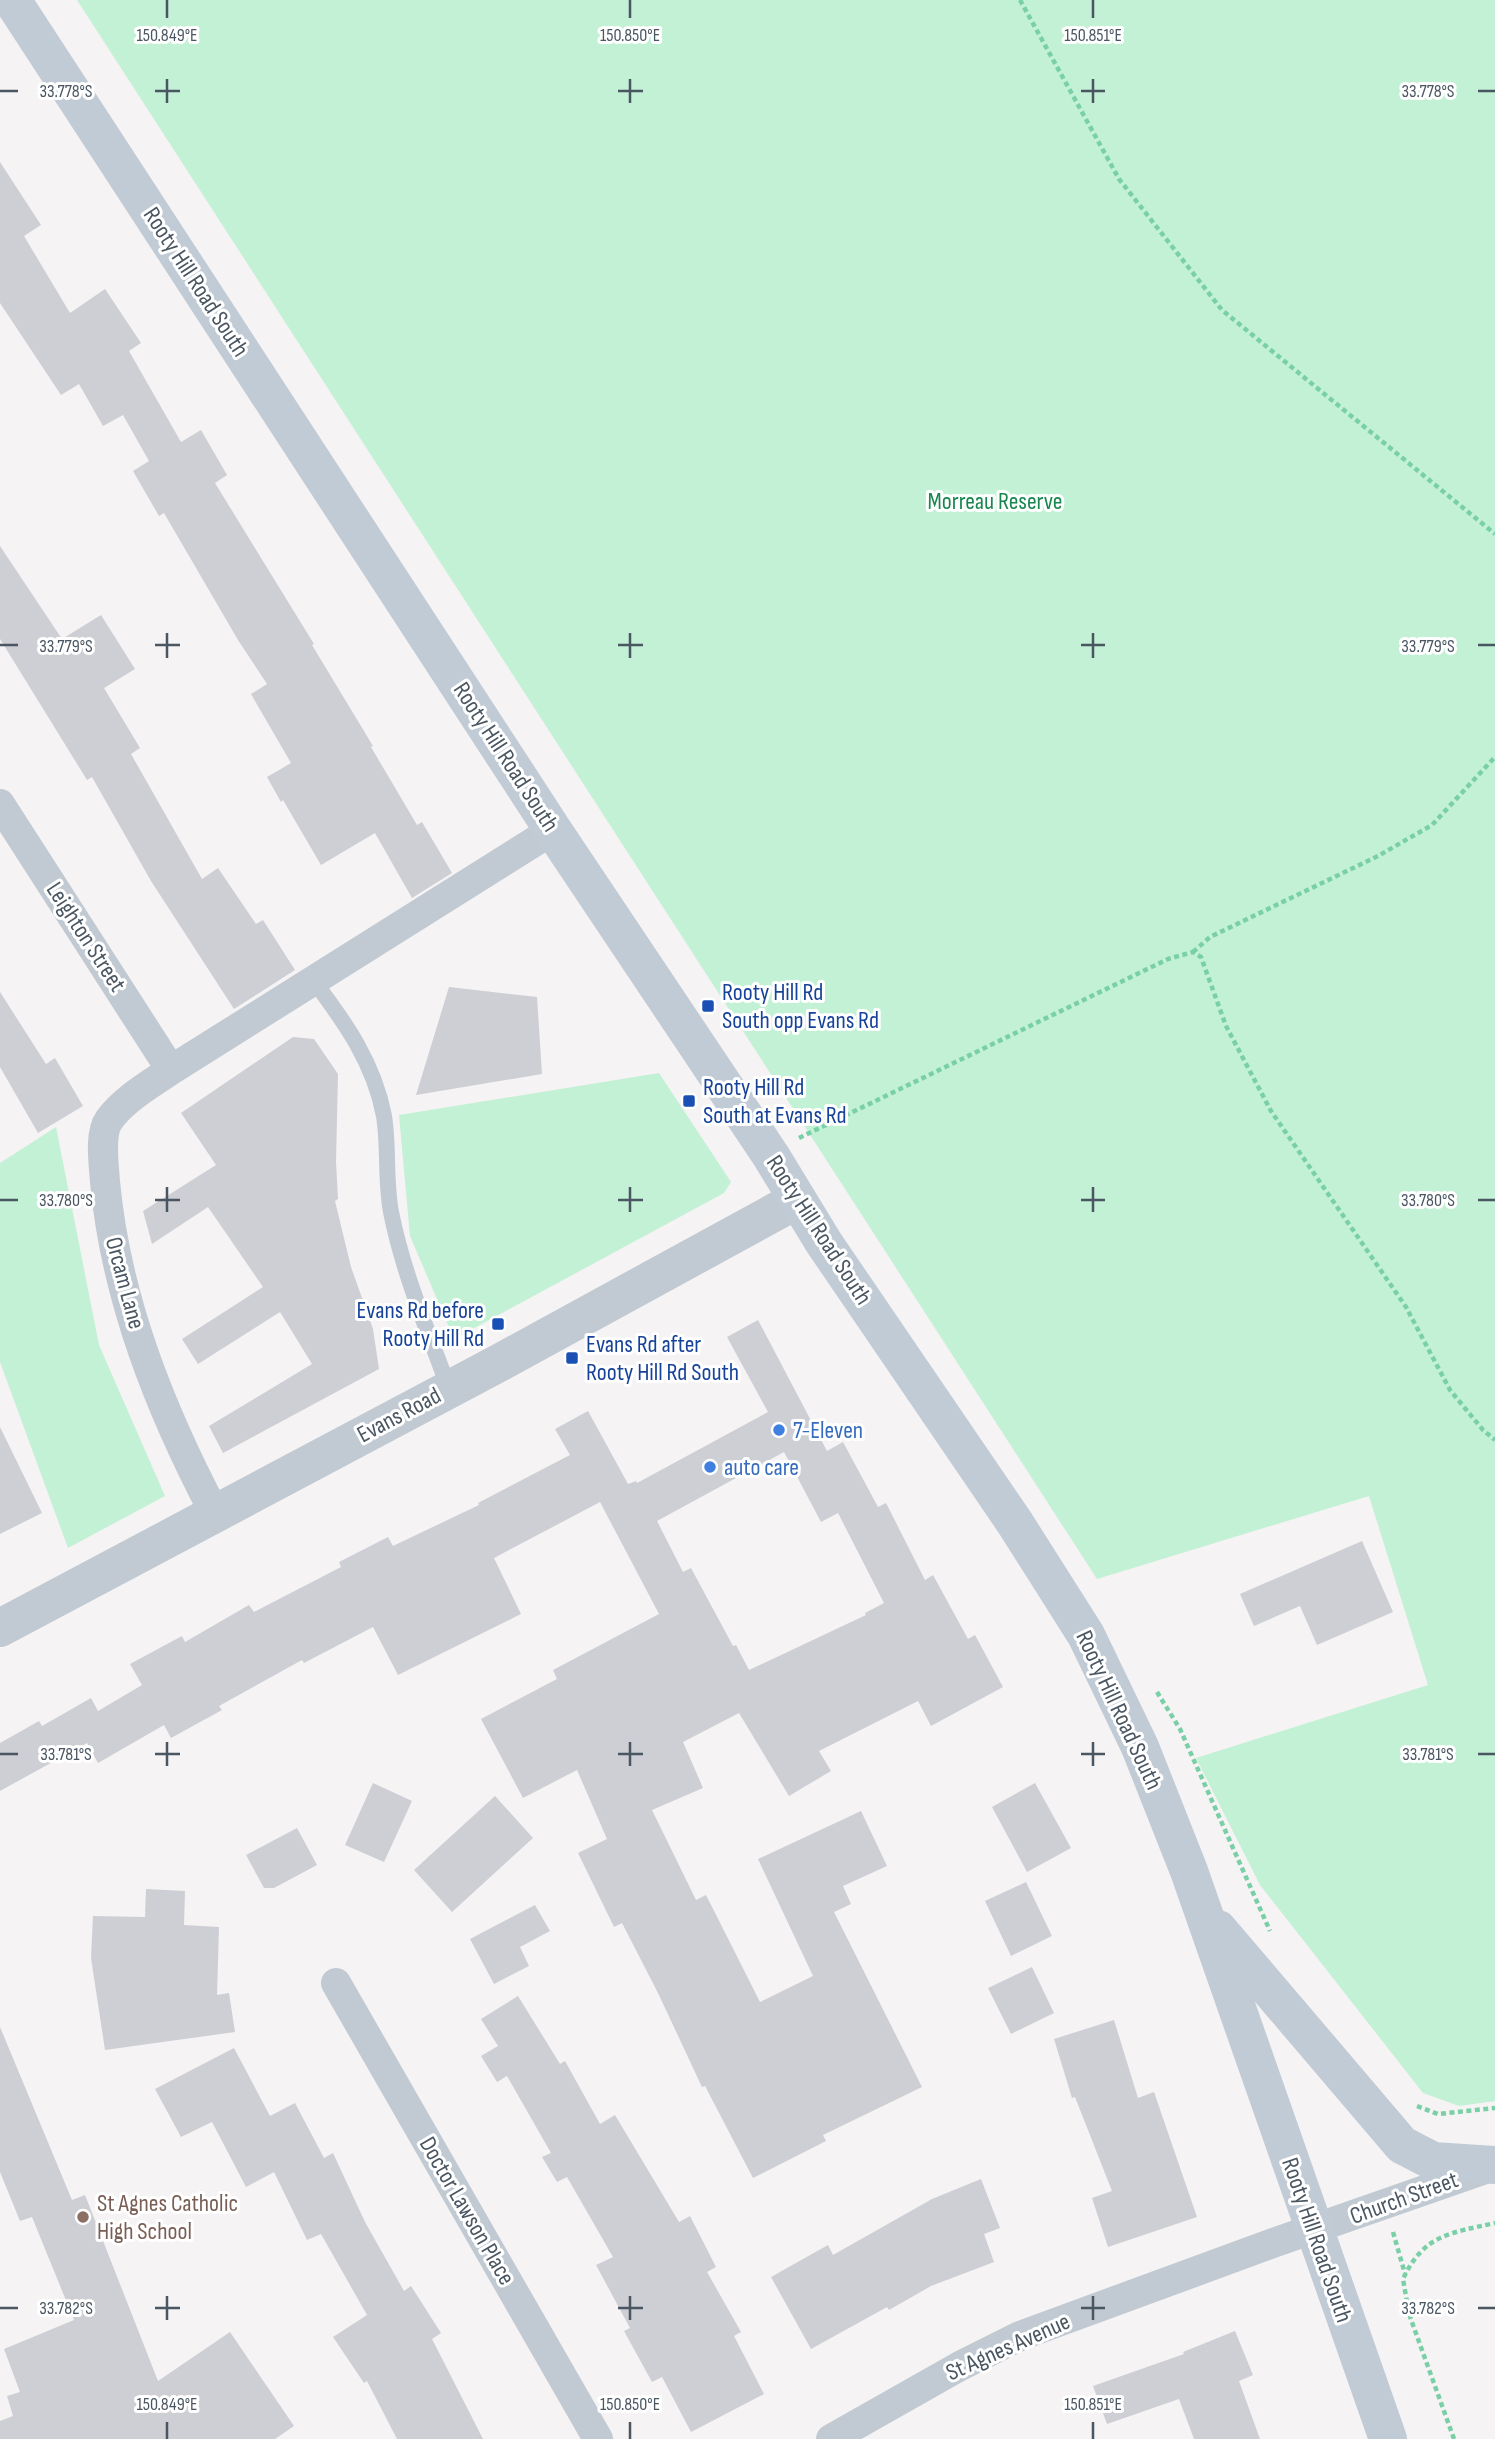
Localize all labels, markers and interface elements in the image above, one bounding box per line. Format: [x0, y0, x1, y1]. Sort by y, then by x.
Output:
text: 150.849°E [137, 25, 197, 46]
text: 150.850°E [600, 25, 660, 46]
text: 150.851°E [1064, 25, 1122, 46]
text: 33.778°S [40, 81, 93, 102]
text: 33.778°S [1402, 81, 1455, 102]
street label: Rooty Hill Road South [137, 202, 255, 362]
park label: Morreau Reserve [928, 487, 1062, 516]
text: 33.779°S [39, 636, 93, 657]
text: 33.779°S [1401, 636, 1455, 657]
street label: Rooty Hill Road South [447, 677, 565, 837]
street label: Leighton Street [40, 877, 132, 997]
place label: Rooty Hill Rd South opp Evans Rd [722, 978, 879, 1035]
marker: Rooty Hill Rd South opp Evans Rd [700, 998, 716, 1014]
place label: Rooty Hill Rd South at Evans Rd [703, 1073, 847, 1130]
marker: Rooty Hill Rd South at Evans Rd [681, 1093, 697, 1109]
street label: Rooty Hill Road South [760, 1150, 878, 1310]
text: 33.780°S [39, 1190, 93, 1211]
text: 33.780°S [1401, 1190, 1455, 1211]
street label: Orcam Lane [99, 1234, 151, 1332]
place label: Evans Rd before Rooty Hill Rd [356, 1296, 484, 1353]
marker: Evans Rd before Rooty Hill Rd [490, 1316, 506, 1332]
place label: Evans Rd after Rooty Hill Rd South [586, 1330, 739, 1387]
marker: Evans Rd after Rooty Hill Rd South [564, 1350, 580, 1366]
street label: Evans Road [352, 1381, 446, 1449]
place label: 7-Eleven [793, 1416, 863, 1445]
marker: 7-Eleven [771, 1422, 787, 1438]
place label: auto care [724, 1453, 799, 1482]
marker: auto care [702, 1459, 718, 1475]
street label: Rooty Hill Road South [1069, 1626, 1169, 1794]
text: 33.781°S [40, 1744, 92, 1765]
text: 33.781°S [1402, 1744, 1454, 1765]
street label: Doctor Lawson Place [413, 2132, 521, 2290]
street label: Rooty Hill Road South [1275, 2154, 1359, 2326]
street label: Church Street [1346, 2165, 1462, 2231]
place label: St Agnes Catholic High School [97, 2189, 238, 2246]
marker: St Agnes Catholic High School [75, 2209, 91, 2225]
text: 33.782°S [39, 2298, 93, 2319]
text: 33.782°S [1401, 2298, 1455, 2319]
street label: St Agnes Avenue [942, 2307, 1074, 2387]
text: 150.849°E [137, 2394, 197, 2415]
text: 150.850°E [600, 2394, 660, 2415]
text: 150.851°E [1064, 2394, 1122, 2415]

